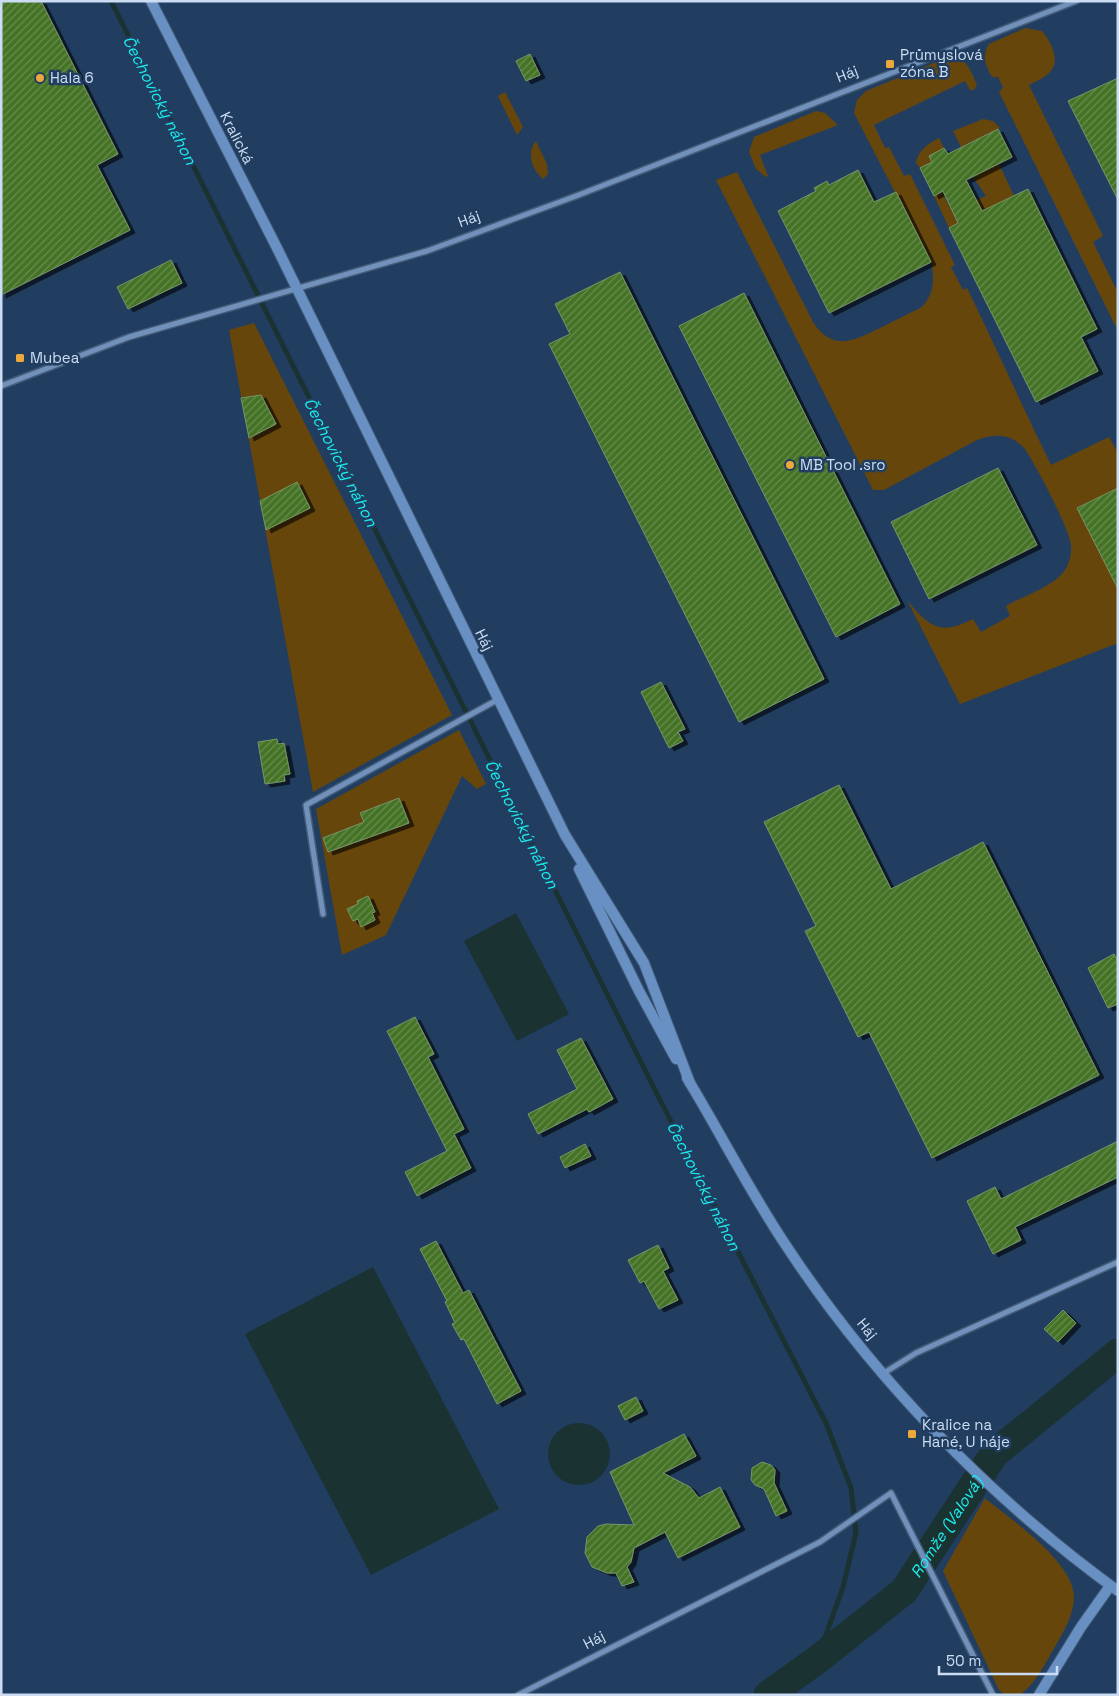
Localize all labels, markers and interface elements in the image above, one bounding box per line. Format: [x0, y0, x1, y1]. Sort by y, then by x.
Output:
water label: Čechovický náhon [118, 32, 202, 169]
place label: Průmyslová zóna B [900, 45, 983, 81]
marker: Průmyslová zóna B [884, 58, 896, 70]
street label: Háj [833, 61, 861, 86]
place label: Hala 6 [50, 68, 94, 87]
marker: Hala 6 [34, 72, 46, 84]
street label: Kralická [216, 108, 259, 167]
street label: Háj [455, 206, 482, 231]
place label: Mubea [30, 348, 80, 367]
marker: Mubea [14, 352, 26, 364]
water label: Čechovický náhon [299, 394, 383, 531]
place label: MB Tool .sro [800, 455, 886, 474]
marker: MB Tool .sro [784, 459, 796, 471]
street label: Háj [471, 626, 498, 654]
water label: Čechovický náhon [480, 756, 564, 893]
water label: Čechovický náhon [662, 1118, 746, 1255]
street label: Háj [853, 1314, 882, 1343]
place label: Kralice na Hané, U háje [922, 1415, 1010, 1451]
marker: Kralice na Hané, U háje [906, 1428, 918, 1440]
water label: Romže (Valová) [906, 1471, 989, 1582]
street label: Háj [580, 1626, 608, 1653]
scale bar [939, 1644, 1056, 1676]
text: 50 m [946, 1651, 981, 1670]

